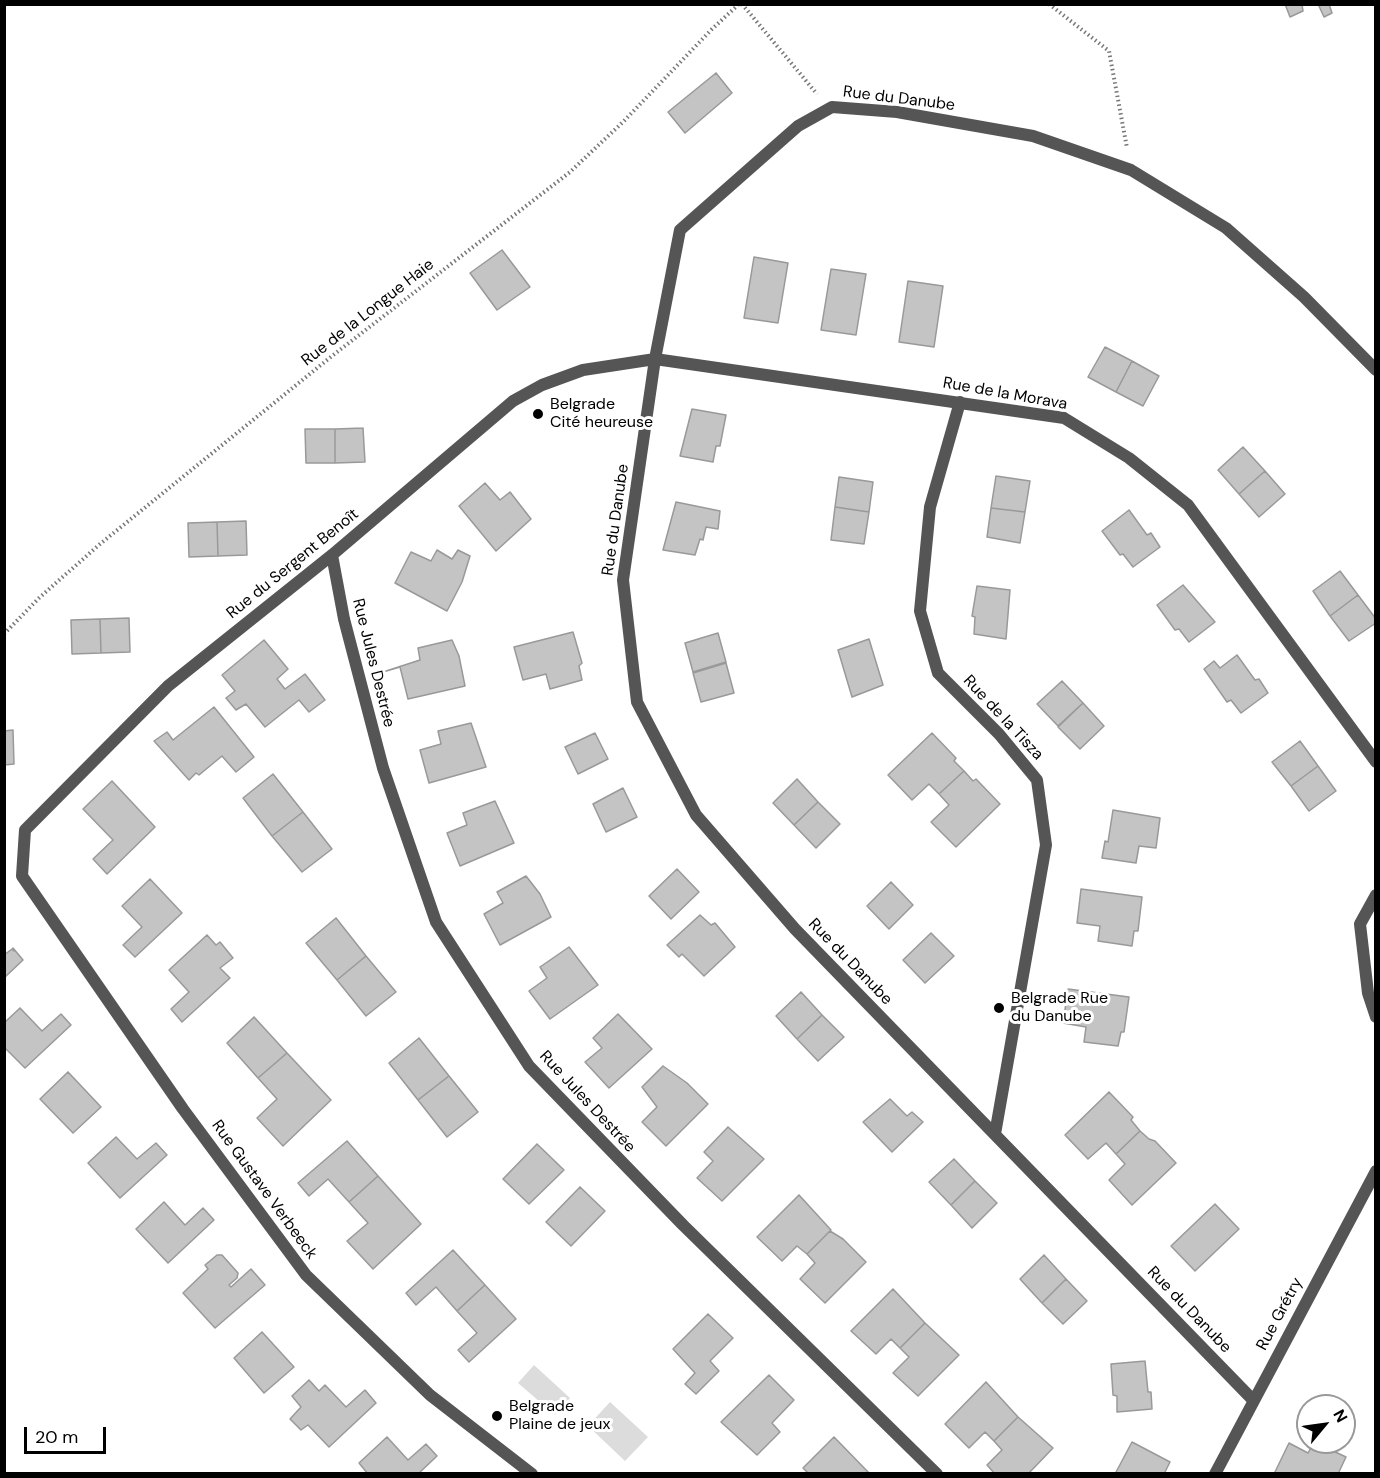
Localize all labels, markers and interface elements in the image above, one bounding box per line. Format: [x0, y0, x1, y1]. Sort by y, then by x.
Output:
street label: Rue du Danube [842, 83, 956, 115]
street label: Rue de la Longue Haie [298, 255, 438, 371]
street label: Rue de la Morava [941, 374, 1069, 414]
place label: Belgrade Cité heureuse [550, 395, 653, 433]
marker: Belgrade Cité heureuse [531, 407, 545, 421]
street label: Rue du Danube [599, 463, 633, 577]
street label: Rue du Sergent Benoît [223, 505, 363, 623]
street label: Rue Jules Destrée [348, 597, 398, 729]
street label: Rue de la Tisza [959, 672, 1047, 764]
street label: Rue du Danube [804, 915, 896, 1009]
place label: Belgrade Rue du Danube [1011, 989, 1108, 1027]
marker: Belgrade Rue du Danube [992, 1001, 1006, 1015]
street label: Rue Jules Destrée [535, 1047, 639, 1157]
street label: Rue Gustave Verbeeck [207, 1117, 321, 1263]
street label: Rue du Danube [1143, 1263, 1235, 1357]
street label: Rue Grétry [1253, 1274, 1307, 1354]
north arrow [1296, 1394, 1356, 1454]
place label: Belgrade Plaine de jeux [509, 1397, 610, 1435]
text: N [1328, 1406, 1352, 1426]
marker: Belgrade Plaine de jeux [490, 1409, 504, 1423]
scale bar [27, 1415, 110, 1453]
text: 20 m [35, 1425, 78, 1449]

